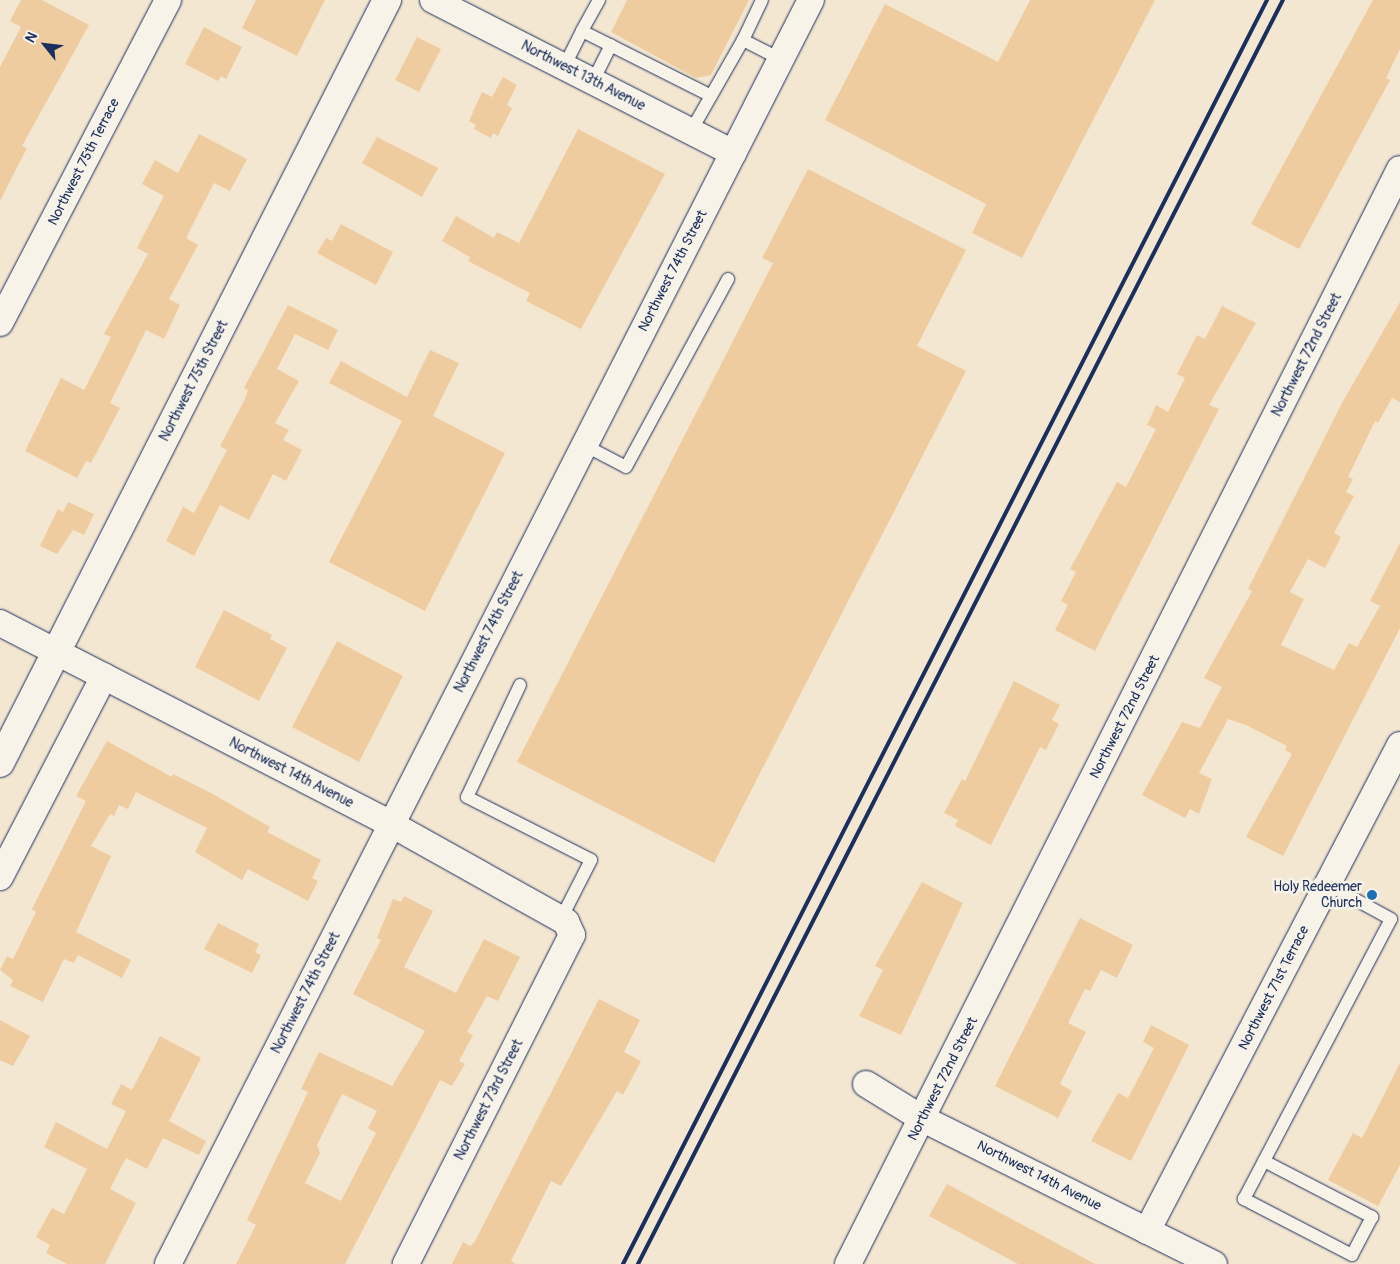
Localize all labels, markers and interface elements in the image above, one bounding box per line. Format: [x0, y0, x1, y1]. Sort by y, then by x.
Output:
north arrow [20, 20, 70, 70]
text: N [22, 29, 41, 46]
street label: Northwest 13th Avenue [518, 37, 648, 115]
street label: Northwest 75th Terrace [45, 96, 123, 228]
street label: Northwest 74th Street [635, 207, 711, 335]
street label: Northwest 72nd Street [1269, 290, 1345, 420]
street label: Northwest 75th Street [156, 318, 232, 444]
street label: Northwest 74th Street [451, 568, 527, 696]
street label: Northwest 72nd Street [1087, 652, 1163, 782]
street label: Northwest 14th Avenue [226, 734, 356, 812]
place label: Holy Redeemer Church [1273, 879, 1362, 912]
marker: Holy Redeemer Church [1366, 889, 1378, 901]
street label: Northwest 71st Terrace [1235, 923, 1313, 1053]
street label: Northwest 74th Street [268, 929, 344, 1057]
street label: Northwest 72nd Street [905, 1014, 981, 1144]
street label: Northwest 73rd Street [451, 1037, 527, 1163]
street label: Northwest 14th Avenue [974, 1137, 1104, 1215]

